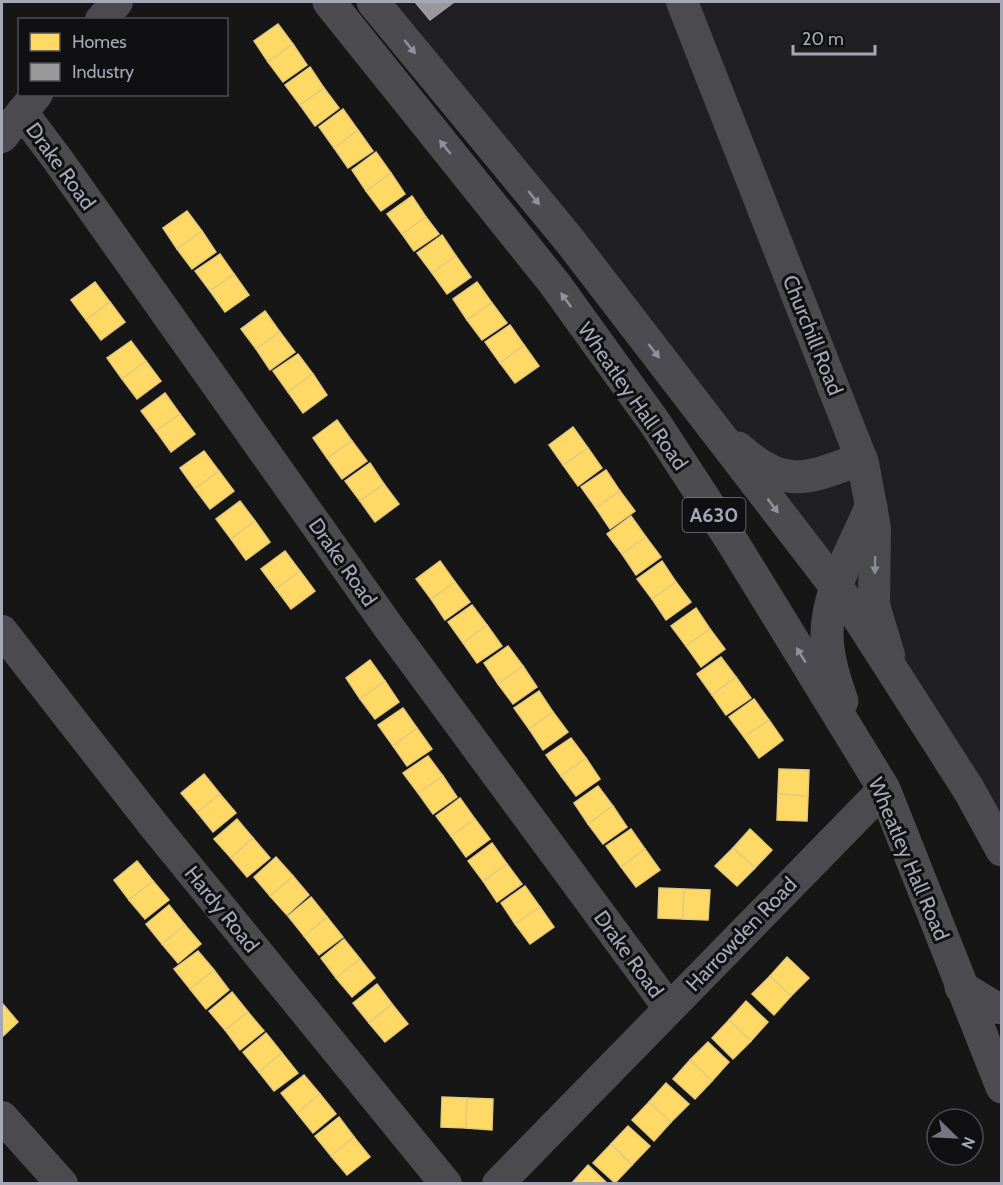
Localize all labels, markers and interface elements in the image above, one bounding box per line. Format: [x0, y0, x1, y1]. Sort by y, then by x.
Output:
legend [18, 18, 228, 96]
scale bar [793, 18, 876, 56]
text: 20 m [802, 28, 844, 50]
text: Homes [72, 31, 127, 53]
one-way arrow [404, 39, 417, 55]
text: Industry [72, 61, 134, 83]
street label: Drake Road [21, 118, 101, 214]
one-way arrow [440, 139, 452, 154]
one-way arrow [527, 190, 540, 206]
street label: Churchill Road [778, 271, 848, 399]
one-way arrow [560, 292, 572, 308]
street label: Wheatley Hall Road [573, 317, 693, 475]
one-way arrow [648, 343, 660, 359]
road number: A630 [682, 498, 746, 532]
one-way arrow [766, 498, 779, 514]
street label: Drake Road [304, 513, 382, 611]
one-way arrow [870, 556, 879, 575]
one-way arrow [795, 647, 806, 663]
street label: Wheatley Hall Road [863, 774, 955, 944]
street label: Hardy Road [180, 861, 264, 957]
street label: Harrowden Road [680, 872, 802, 996]
street label: Drake Road [589, 906, 669, 1002]
north arrow [925, 1107, 985, 1167]
text: N [957, 1134, 979, 1152]

